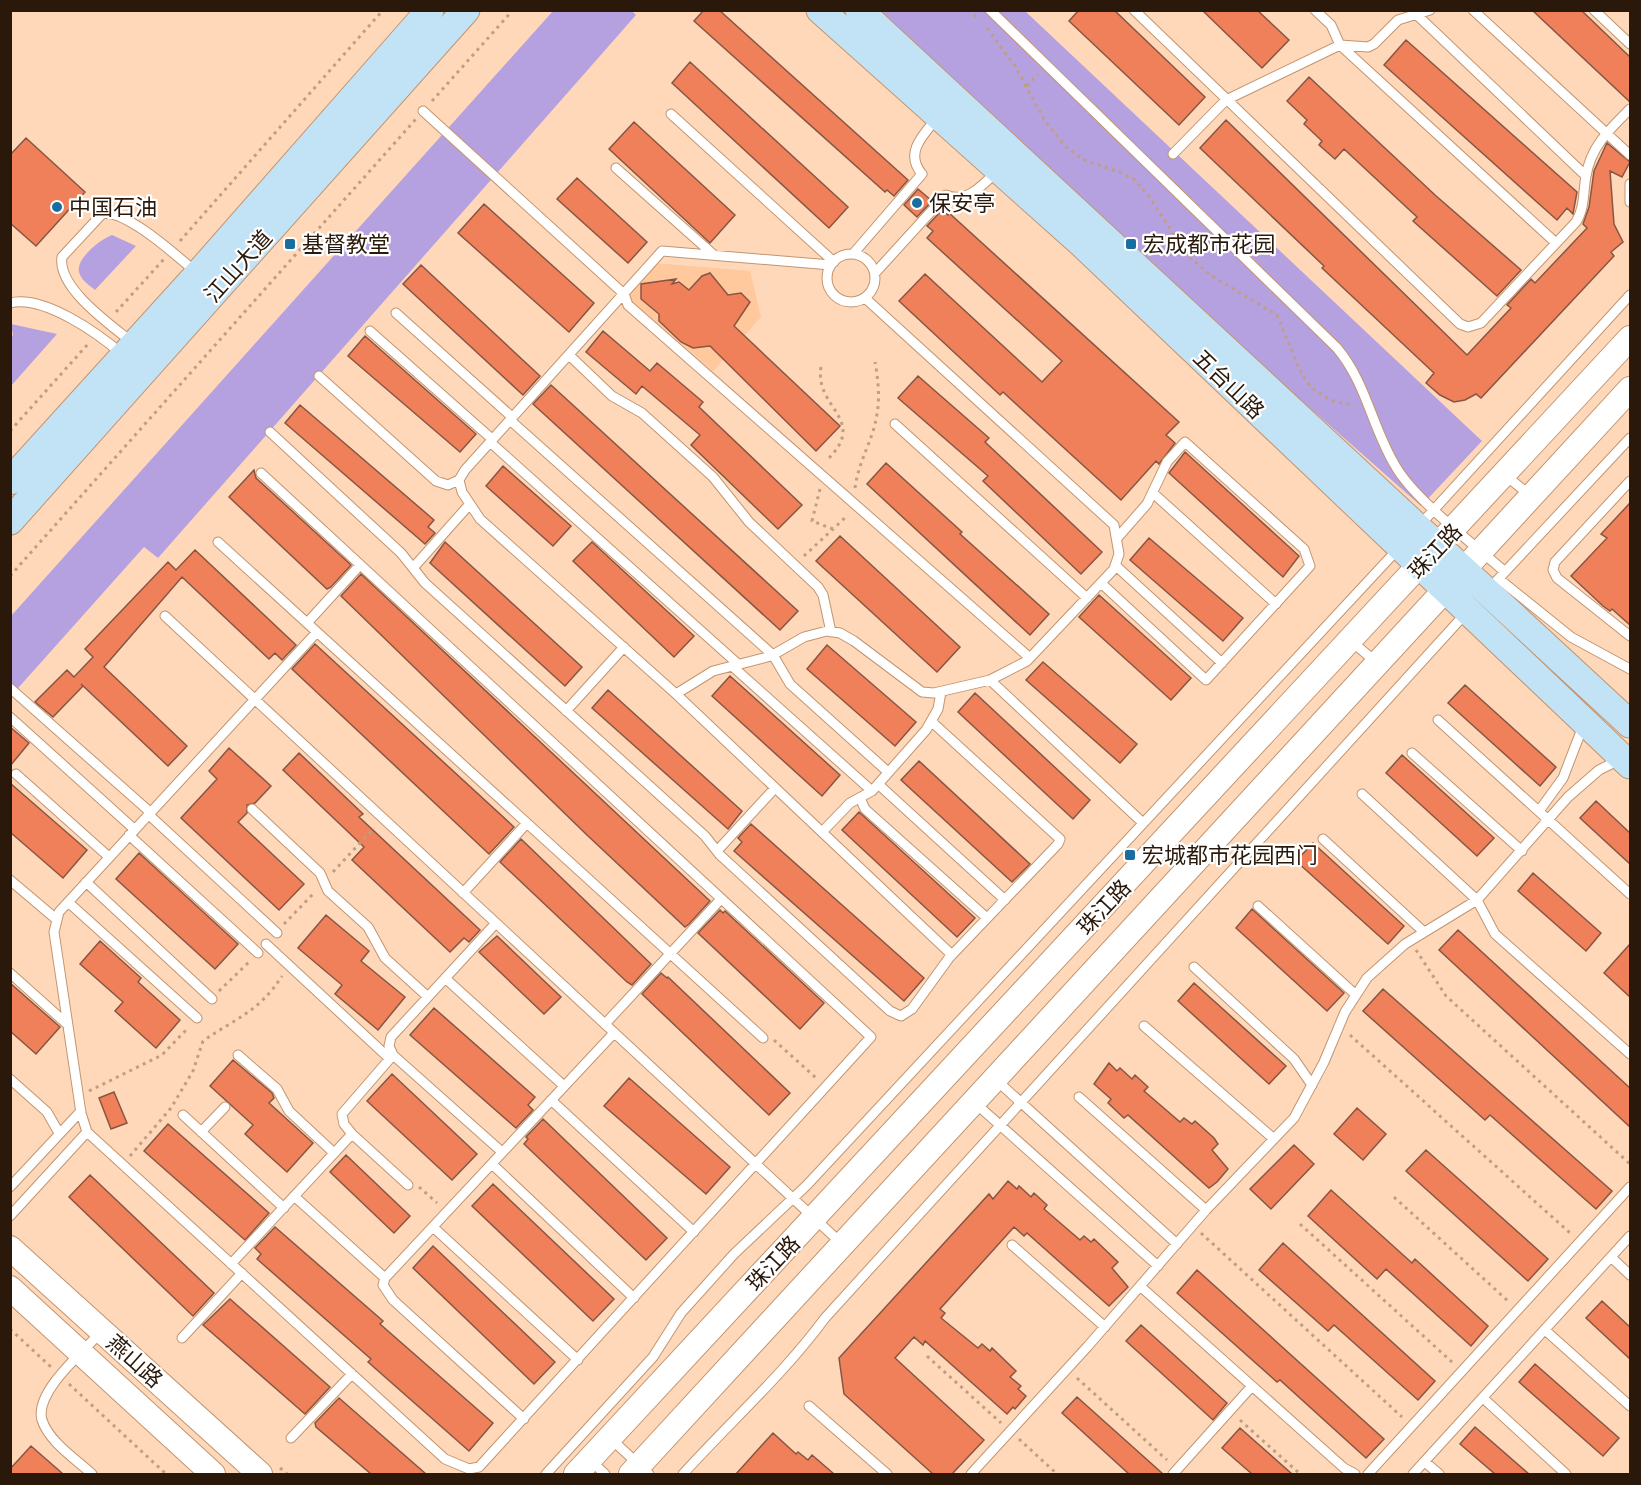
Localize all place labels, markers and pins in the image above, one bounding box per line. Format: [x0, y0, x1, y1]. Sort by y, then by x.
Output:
place label: 保安亭 [929, 189, 995, 217]
place label: 中国石油 [69, 193, 157, 221]
marker: 保安亭 [910, 196, 924, 210]
marker: 中国石油 [50, 200, 64, 214]
place label: 基督教堂 [302, 230, 390, 258]
place label: 宏成都市花园 [1143, 230, 1275, 258]
marker: 基督教堂 [283, 237, 297, 251]
marker: 宏成都市花园 [1124, 237, 1138, 251]
place label: 宏城都市花园西门 [1142, 841, 1318, 869]
marker: 宏城都市花园西门 [1123, 848, 1137, 862]

